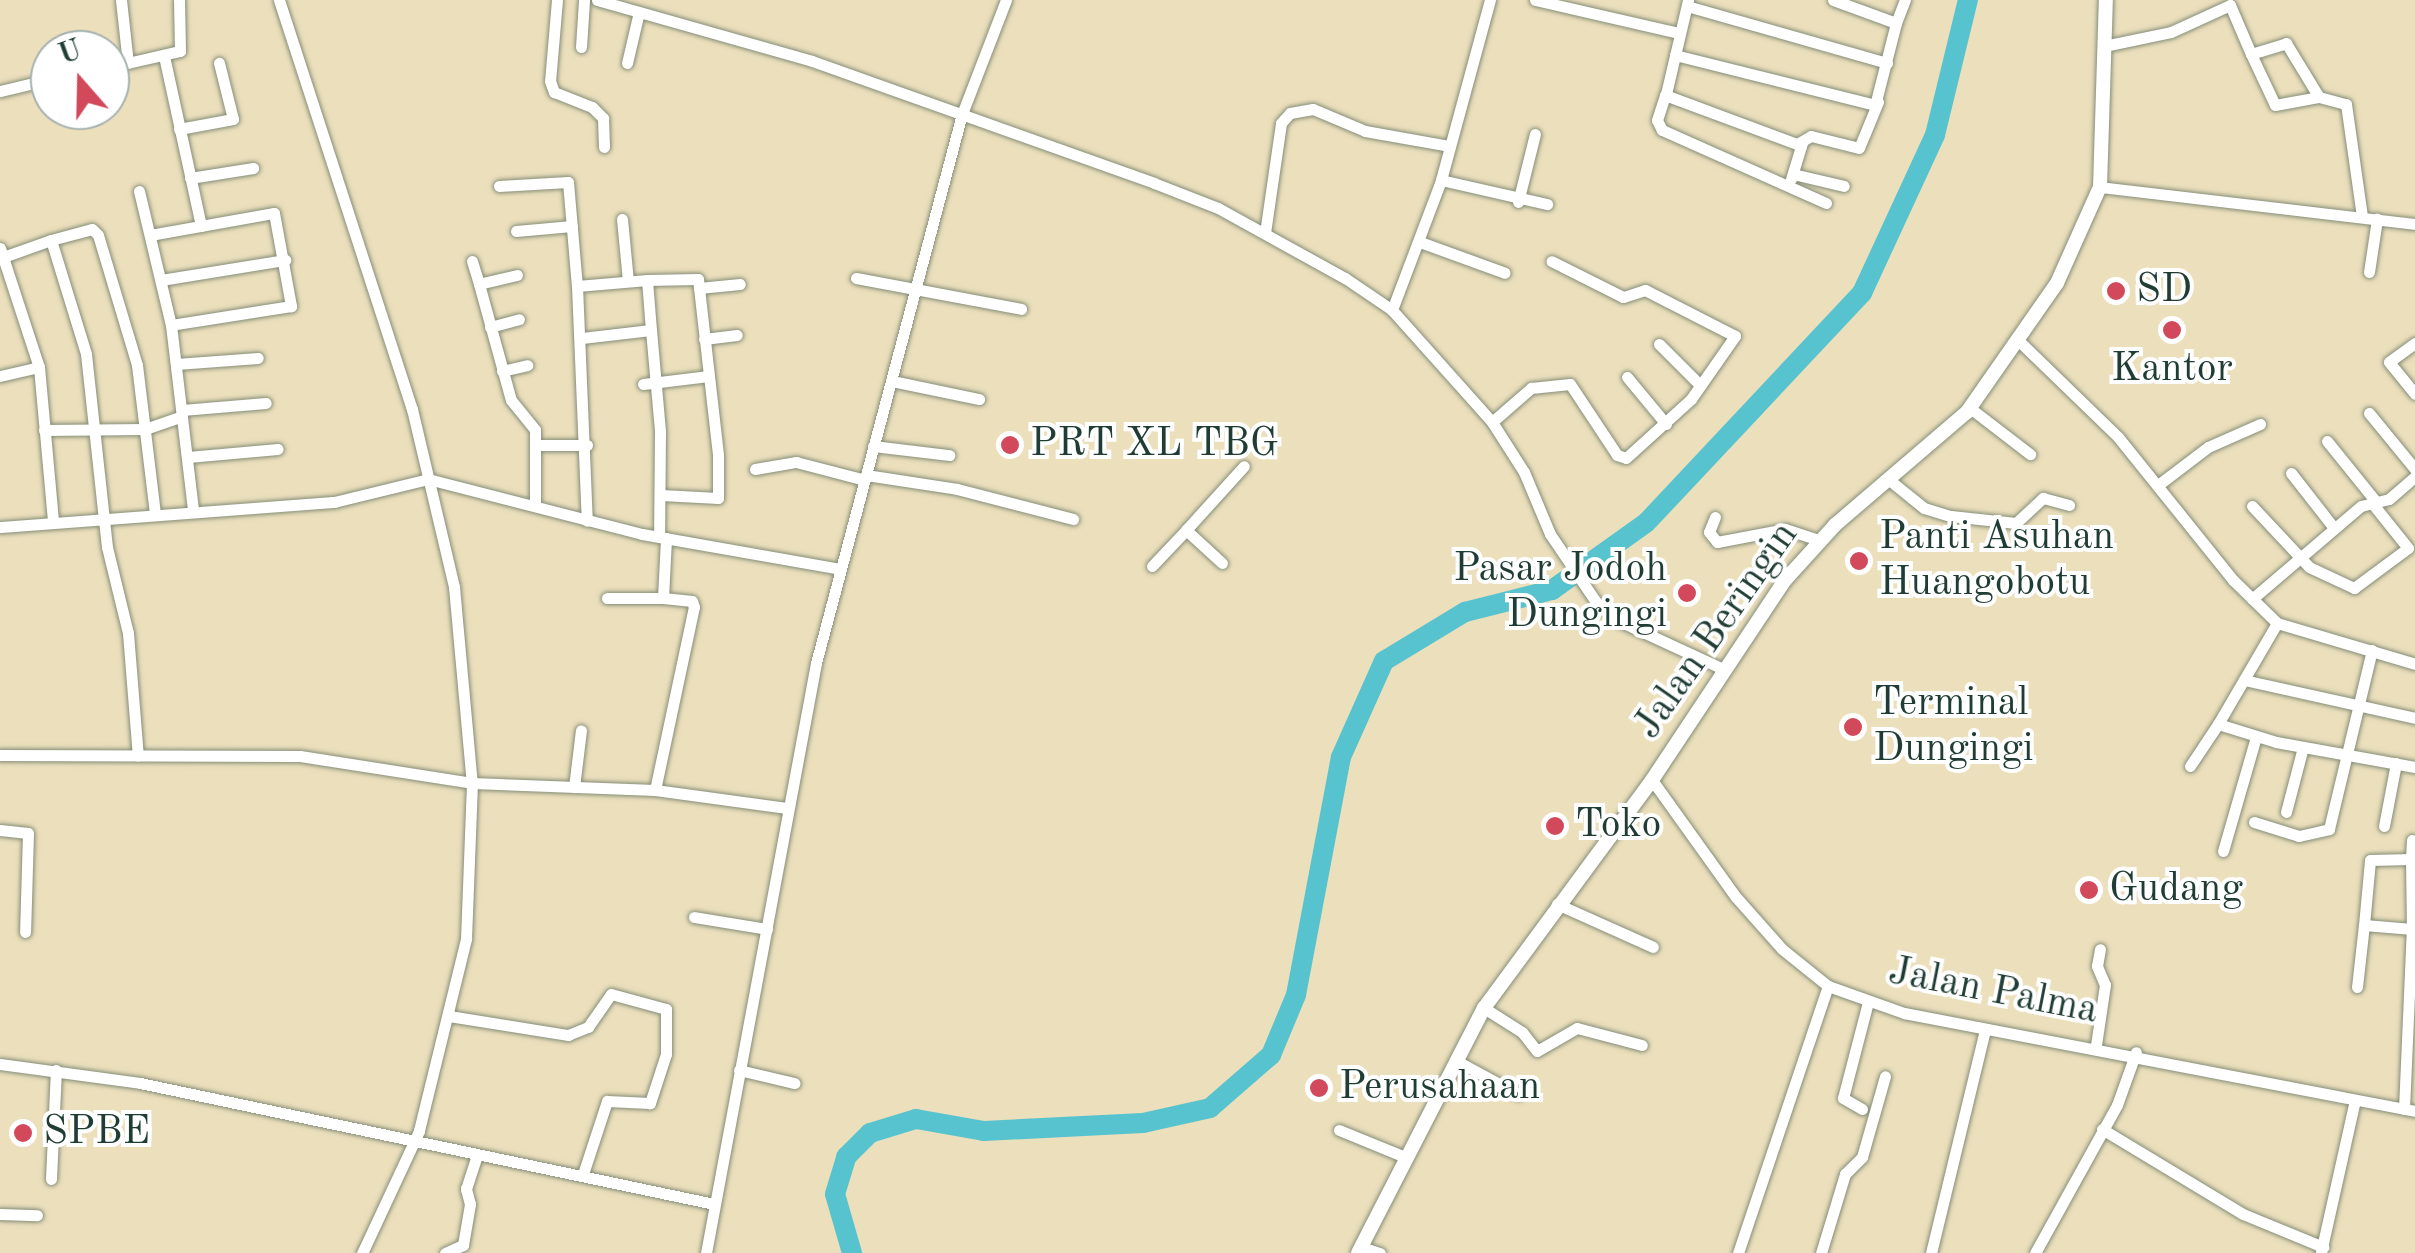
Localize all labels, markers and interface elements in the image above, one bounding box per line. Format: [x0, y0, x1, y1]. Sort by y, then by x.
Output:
north arrow [30, 30, 130, 130]
text: U [55, 37, 86, 71]
place label: SD [2136, 267, 2192, 315]
marker: SD [2105, 280, 2127, 302]
marker: Kantor [2161, 319, 2183, 341]
place label: Kantor [2111, 346, 2233, 394]
place label: PRT XL TBG [1030, 421, 1279, 469]
marker: PRT XL TBG [999, 434, 1021, 456]
street label: Jalan Beringin [1625, 513, 1809, 749]
place label: Panti Asuhan Huangobotu [1879, 514, 2114, 608]
place label: Pasar Jodoh Dungingi [1453, 546, 1667, 640]
marker: Panti Asuhan Huangobotu [1848, 550, 1870, 572]
marker: Pasar Jodoh Dungingi [1676, 582, 1698, 604]
place label: Terminal Dungingi [1873, 680, 2034, 774]
marker: Terminal Dungingi [1842, 716, 1864, 738]
place label: Toko [1575, 802, 1661, 850]
marker: Toko [1544, 815, 1566, 837]
place label: Gudang [2109, 866, 2243, 914]
marker: Gudang [2078, 879, 2100, 901]
street label: Jalan Palma [1884, 948, 2102, 1036]
place label: Perusahaan [1339, 1064, 1540, 1112]
marker: Perusahaan [1308, 1077, 1330, 1099]
place label: SPBE [43, 1109, 150, 1157]
marker: SPBE [12, 1122, 34, 1144]

